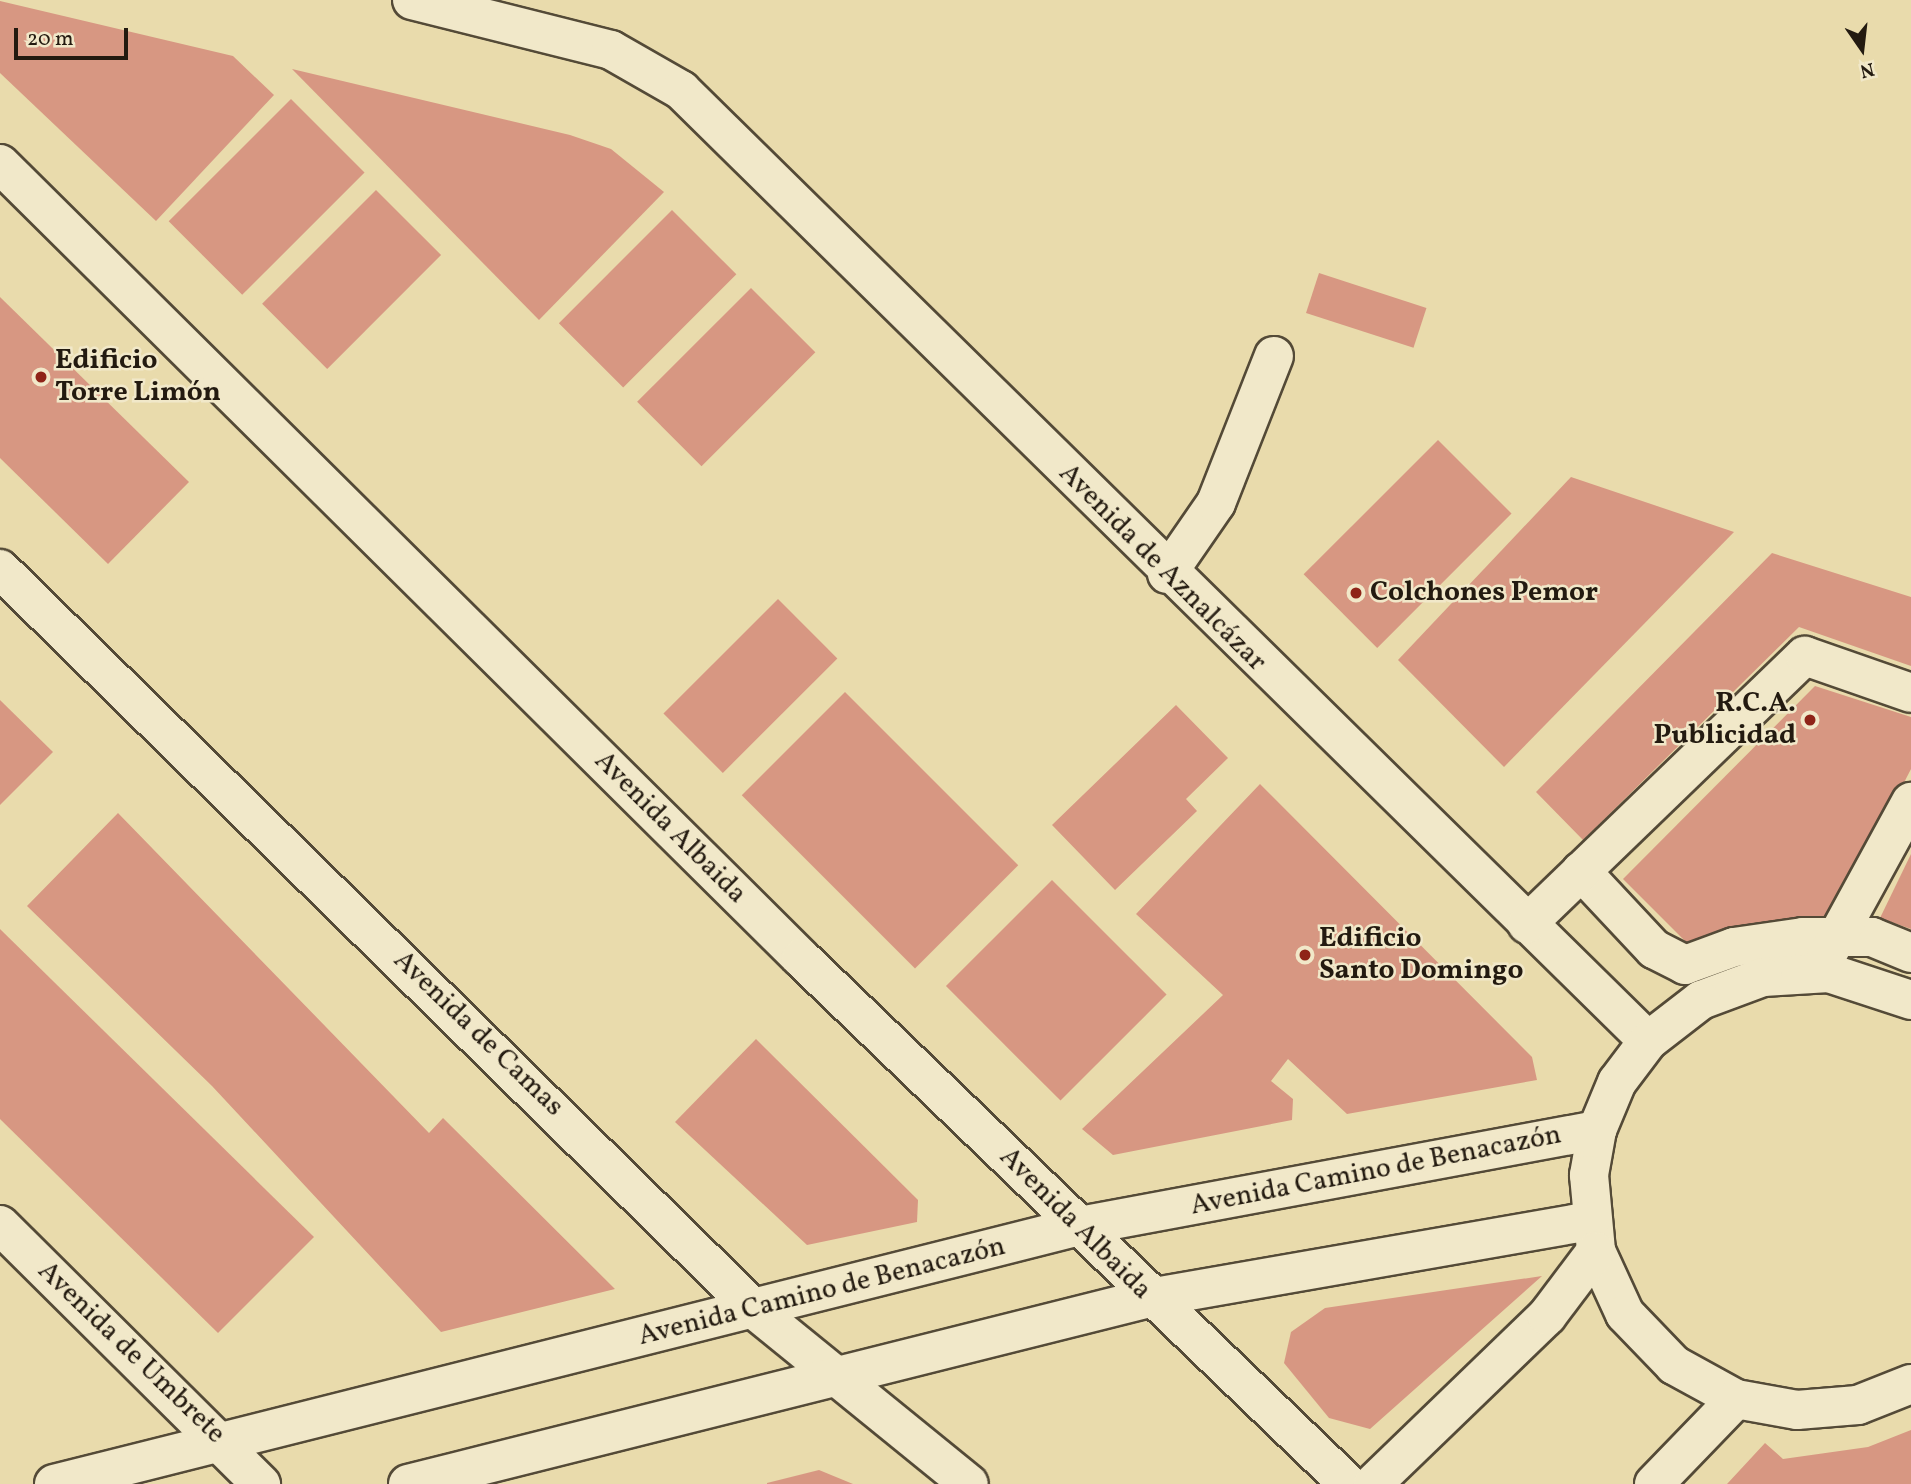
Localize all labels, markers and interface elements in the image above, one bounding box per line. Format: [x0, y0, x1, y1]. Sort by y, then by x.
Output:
scale bar [18, 14, 131, 58]
north arrow [1827, 14, 1897, 84]
text: 20 m [27, 25, 73, 54]
text: N [1857, 55, 1877, 84]
place label: Edificio Torre Limón [55, 344, 221, 410]
marker: Edificio Torre Limón [33, 369, 49, 385]
street label: Avenida de Aznalcázar [1051, 457, 1273, 679]
place label: Colchones Pemor [1370, 576, 1598, 610]
marker: Colchones Pemor [1348, 585, 1364, 601]
place label: R.C.A. Publicidad [1654, 687, 1796, 753]
marker: R.C.A. Publicidad [1802, 712, 1818, 728]
street label: Avenida Albaida [587, 745, 753, 911]
place label: Edificio Santo Domingo [1319, 922, 1523, 988]
street label: Avenida de Camas [386, 944, 570, 1124]
marker: Edificio Santo Domingo [1297, 947, 1313, 963]
street label: Avenida Camino de Benacazón [1188, 1119, 1564, 1223]
street label: Avenida Albaida [992, 1141, 1158, 1307]
street label: Avenida Camino de Benacazón [635, 1230, 1009, 1354]
street label: Avenida de Umbrete [30, 1255, 232, 1451]

